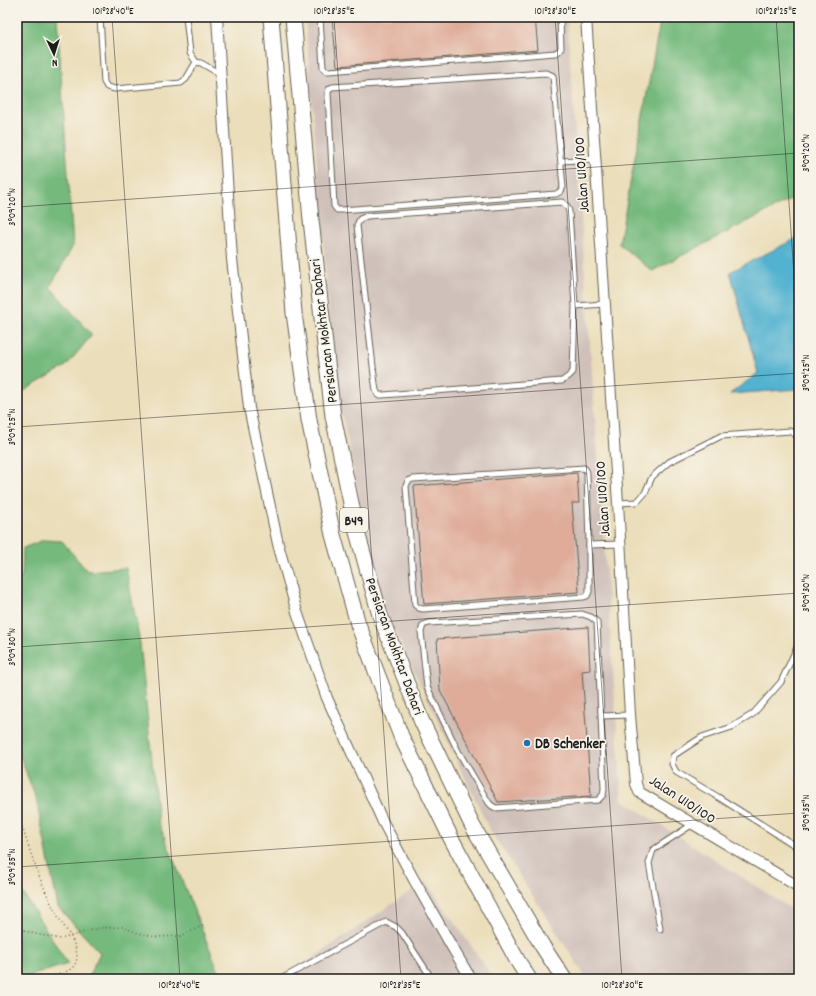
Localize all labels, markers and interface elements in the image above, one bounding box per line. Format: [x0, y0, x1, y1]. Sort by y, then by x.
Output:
text: 101°28'40"E [92, 5, 134, 19]
text: 101°28'35"E [314, 5, 355, 19]
text: 101°28'30"E [534, 5, 576, 19]
text: 101°28'25"E [756, 5, 797, 19]
north arrow [34, 34, 74, 74]
text: N [51, 54, 58, 70]
text: 3°09'20"N [800, 134, 814, 172]
street label: Jalan U10/100 [569, 136, 597, 214]
text: 3°09'20"N [6, 188, 20, 226]
street label: Persiaran Mokhtar Dahari [305, 257, 345, 404]
text: 3°09'25"N [800, 354, 814, 392]
text: 3°09'25"N [6, 408, 20, 446]
street label: Jalan U10/100 [590, 460, 618, 538]
road number: B49 [340, 508, 368, 532]
text: 3°09'30"N [800, 574, 814, 612]
street label: Persiaran Mokhtar Dahari [358, 575, 428, 719]
text: 3°09'30"N [6, 628, 20, 666]
place label: DB Schenker [535, 734, 605, 756]
marker: DB Schenker [522, 738, 532, 748]
street label: Jalan U10/100 [644, 771, 720, 831]
text: 3°09'35"N [800, 794, 814, 832]
text: 3°09'35"N [6, 848, 20, 886]
text: 101°28'40"E [158, 979, 200, 993]
text: 101°28'35"E [380, 979, 421, 993]
text: 101°28'30"E [601, 979, 643, 993]

